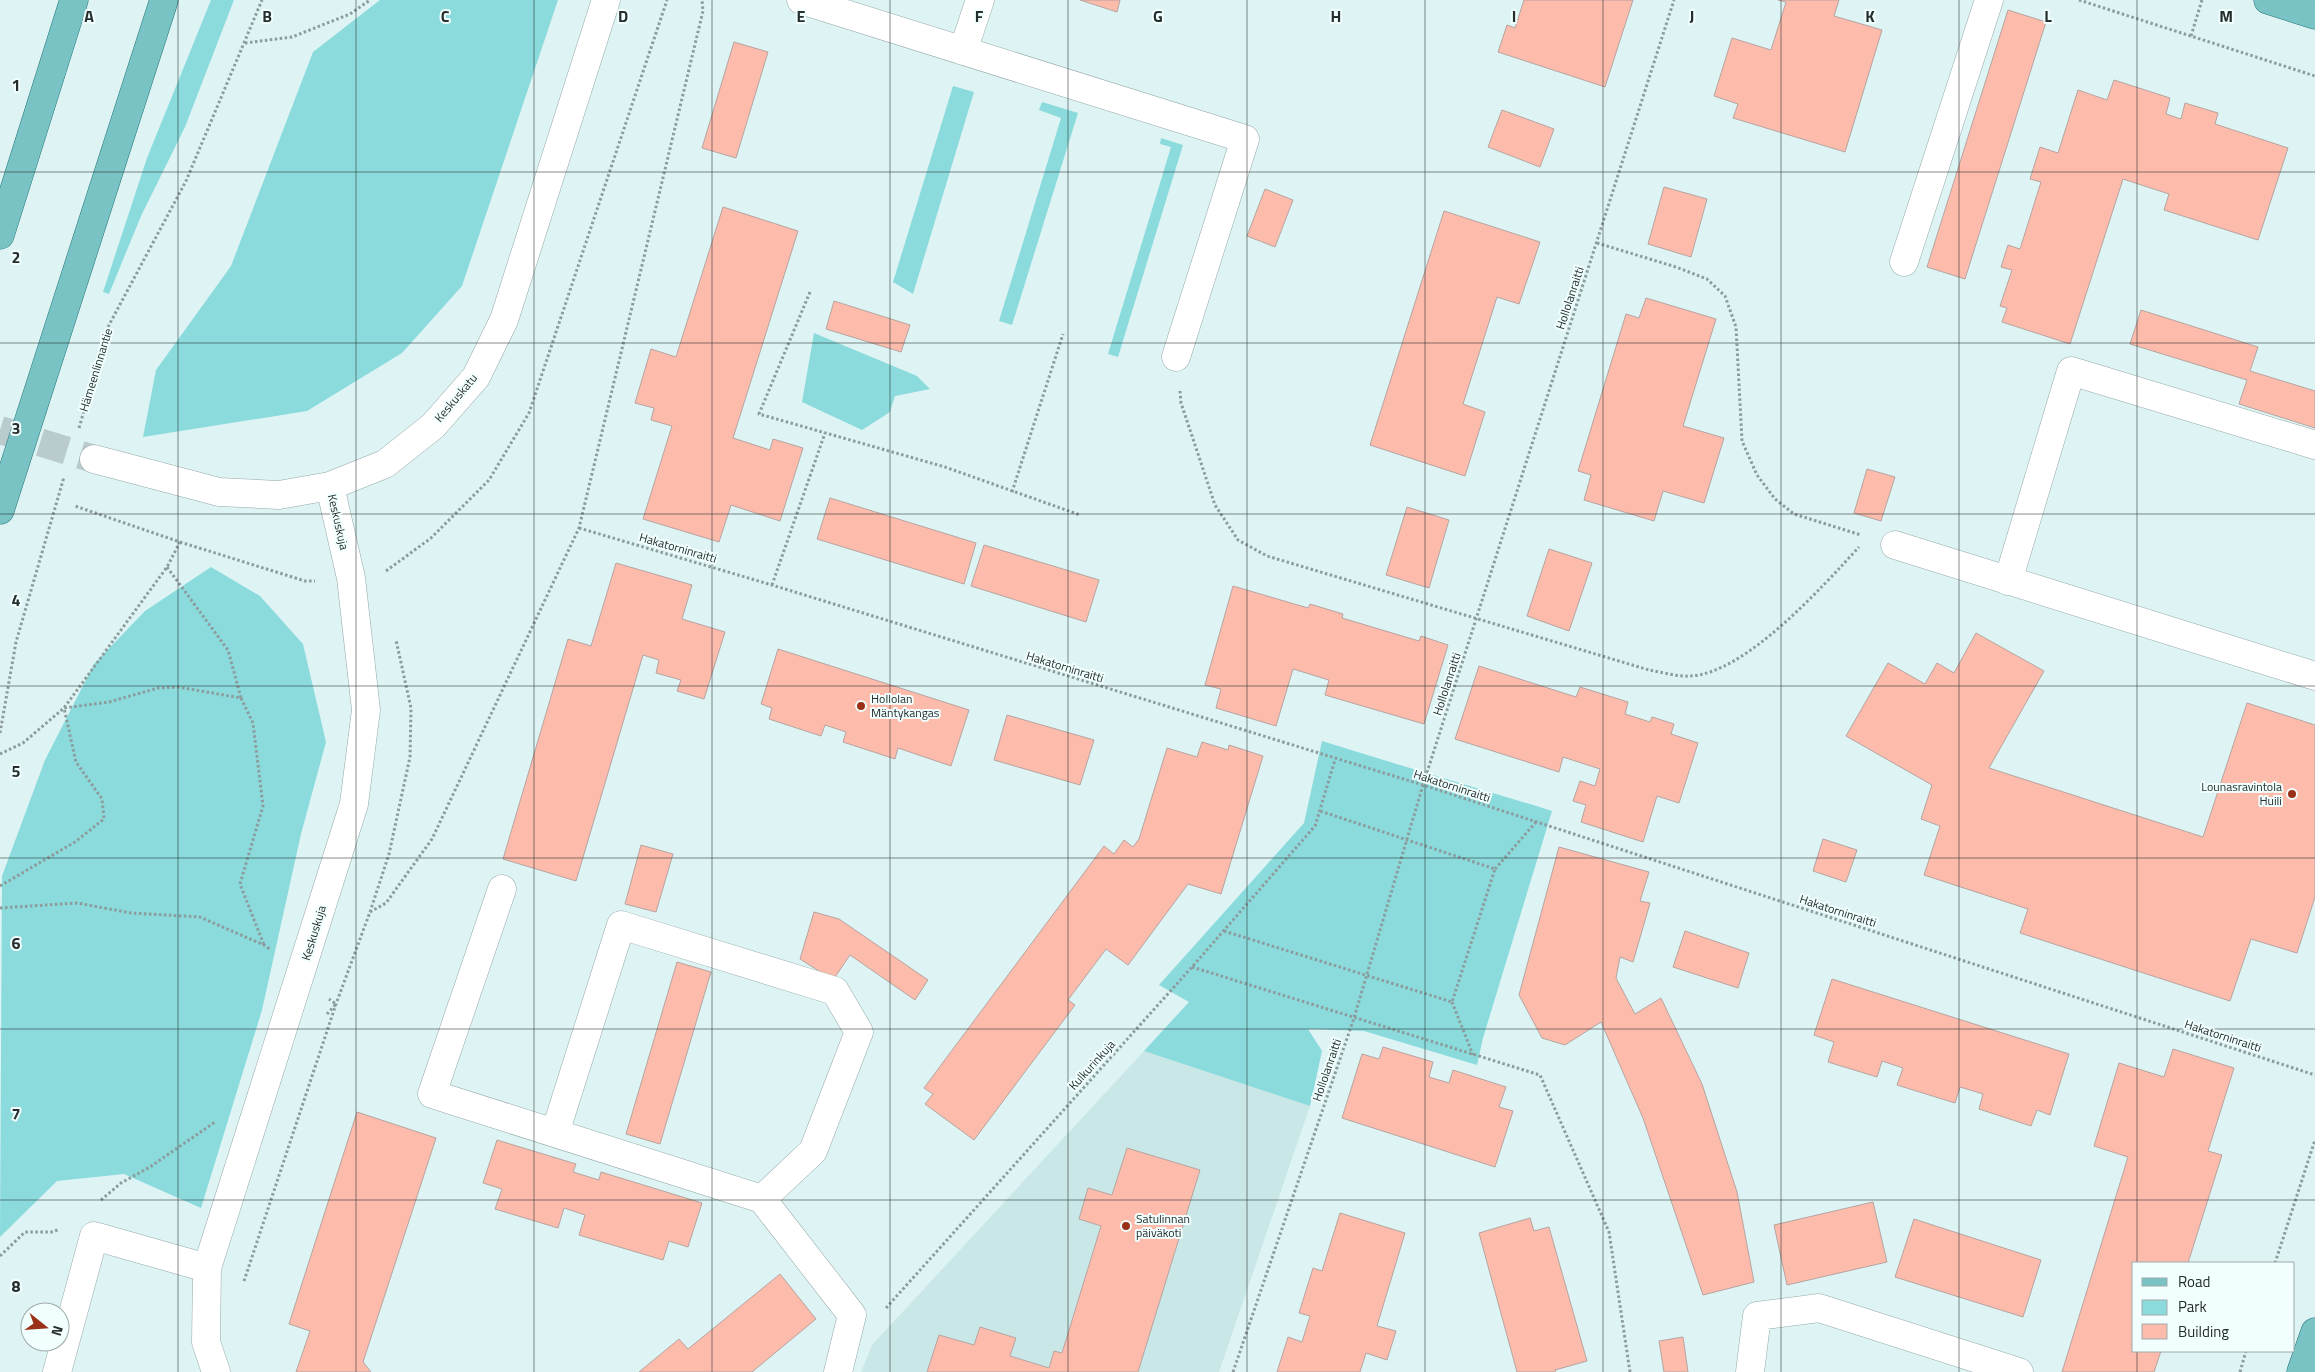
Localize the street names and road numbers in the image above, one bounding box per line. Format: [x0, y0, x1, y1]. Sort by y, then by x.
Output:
street label: Hollolanraitti [1550, 264, 1589, 332]
street label: Hämeenlinnantie [74, 326, 117, 414]
street label: Keskuskatu [430, 369, 482, 426]
street label: Keskuskuja [323, 492, 354, 552]
street label: Hakatorninraitti [637, 527, 719, 568]
street label: Hakatorninraitti [1024, 646, 1106, 687]
street label: Hollolanraitti [1427, 650, 1466, 718]
street label: Hakatorninraitti [1411, 764, 1493, 807]
street label: Hakatorninraitti [1797, 889, 1879, 932]
street label: Keskuskuja [296, 903, 331, 963]
street label: Hakatorninraitti [2182, 1014, 2264, 1057]
street label: Kulkurinkuja [1064, 1035, 1119, 1094]
street label: Hollolanraitti [1307, 1036, 1346, 1104]

